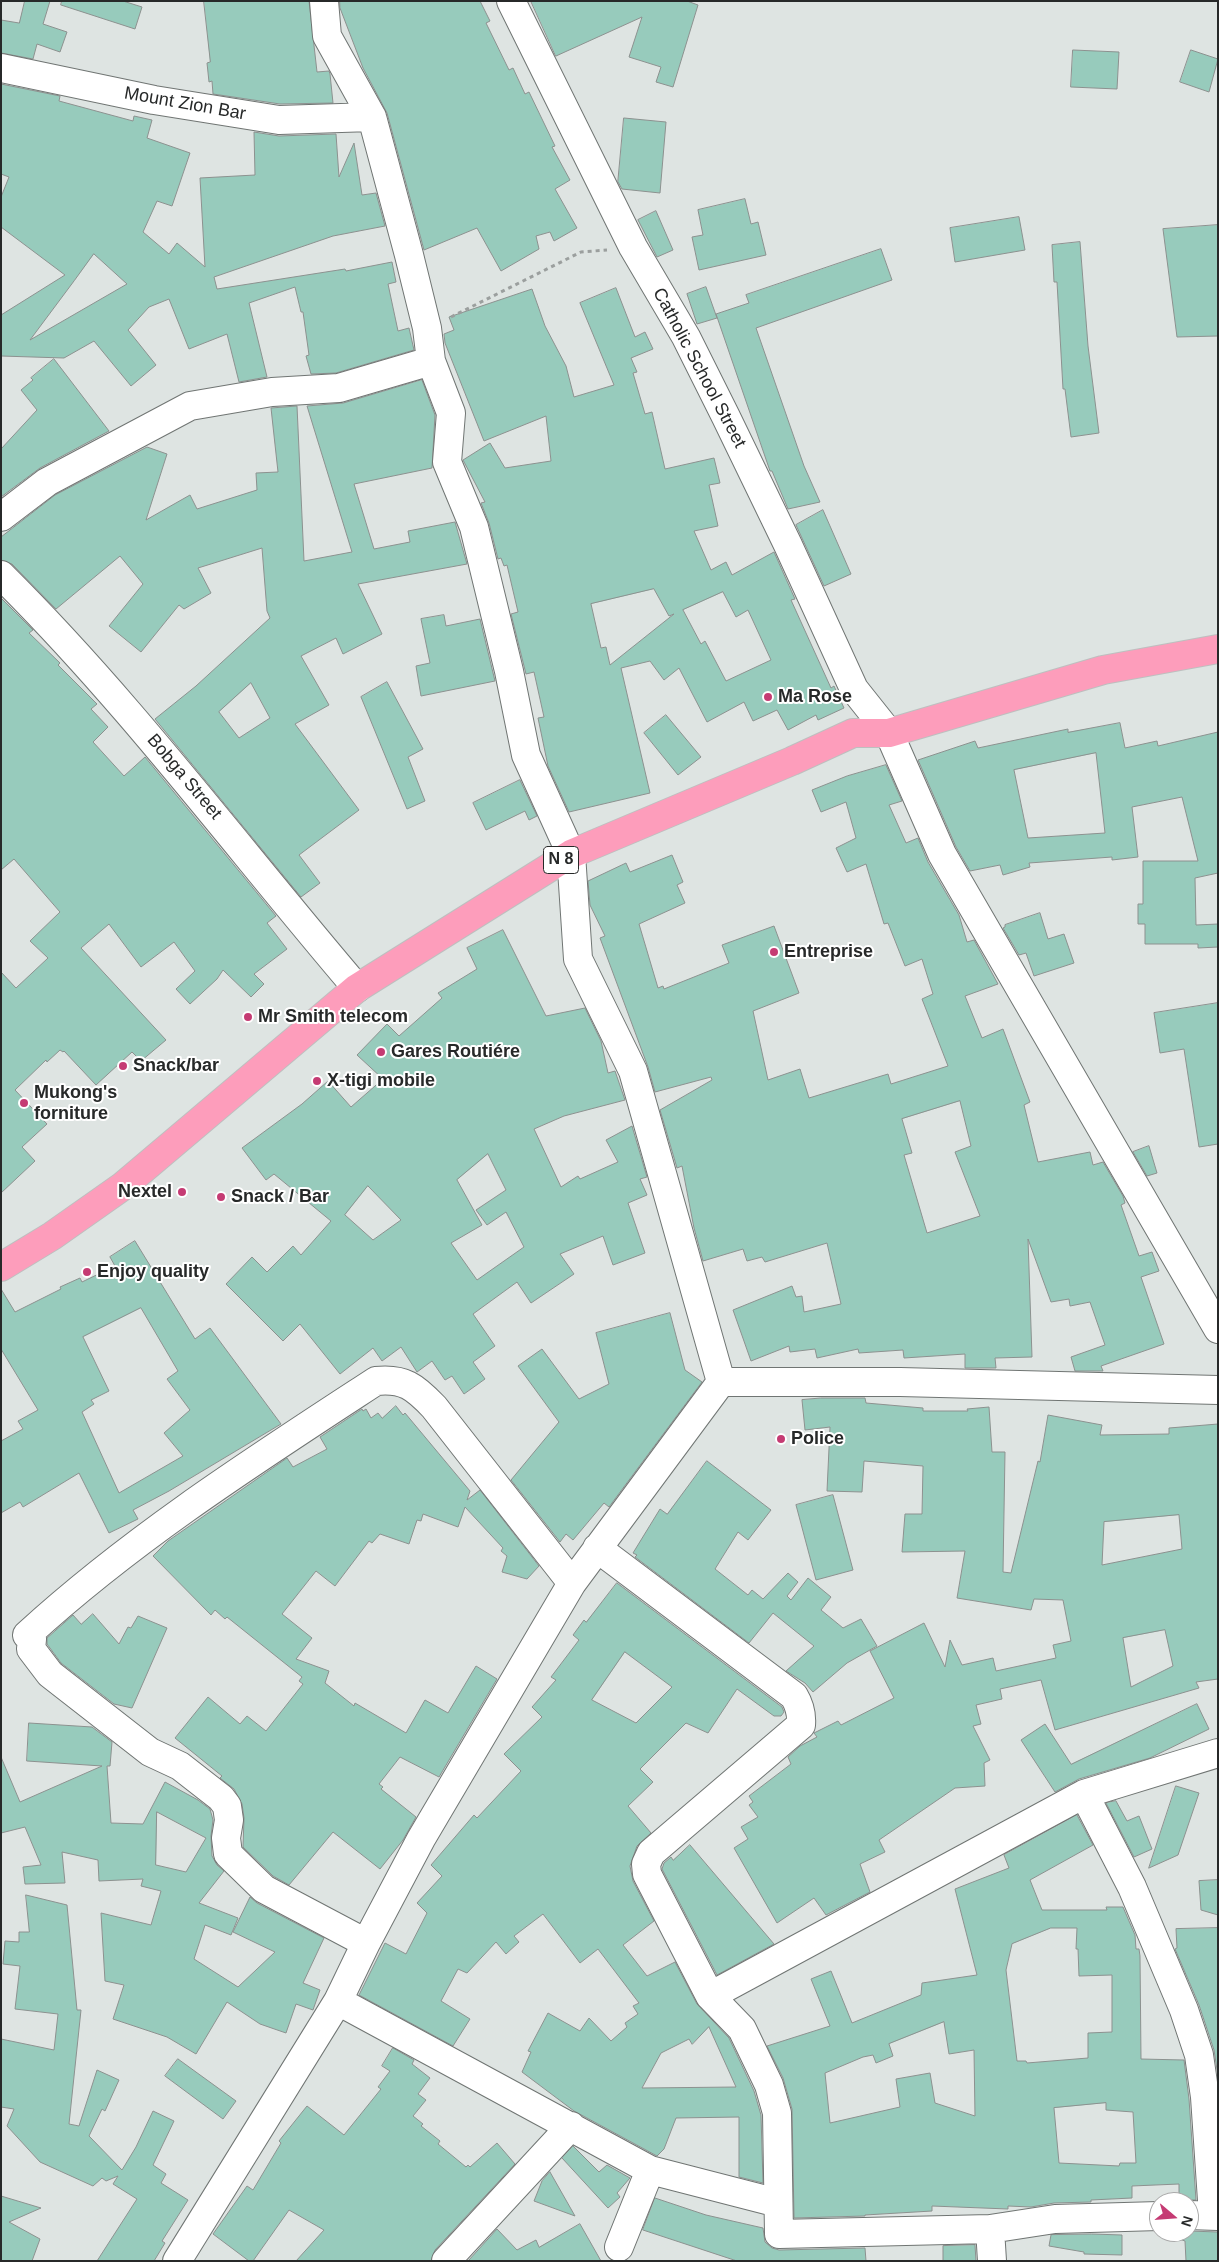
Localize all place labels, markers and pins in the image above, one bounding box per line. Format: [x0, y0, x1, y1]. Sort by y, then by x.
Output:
place label: Ma Rose [778, 686, 852, 708]
marker: Ma Rose [762, 691, 774, 703]
place label: Entreprise [784, 941, 873, 963]
marker: Entreprise [768, 946, 780, 958]
place label: Mr Smith telecom [258, 1006, 408, 1028]
marker: Mr Smith telecom [242, 1011, 254, 1023]
place label: Gares Routiére [391, 1041, 520, 1063]
marker: Gares Routiére [375, 1046, 387, 1058]
place label: Snack/bar [133, 1055, 219, 1077]
marker: Snack/bar [117, 1060, 129, 1072]
place label: X-tigi mobile [327, 1070, 435, 1092]
marker: X-tigi mobile [311, 1075, 323, 1087]
place label: Mukong's forniture [34, 1082, 117, 1124]
marker: Mukong's forniture [18, 1097, 30, 1109]
place label: Nextel [118, 1181, 172, 1203]
marker: Nextel [176, 1186, 188, 1198]
place label: Snack / Bar [231, 1186, 329, 1208]
marker: Snack / Bar [215, 1191, 227, 1203]
place label: Enjoy quality [97, 1261, 209, 1283]
marker: Enjoy quality [81, 1266, 93, 1278]
place label: Police [791, 1428, 844, 1450]
marker: Police [775, 1433, 787, 1445]

